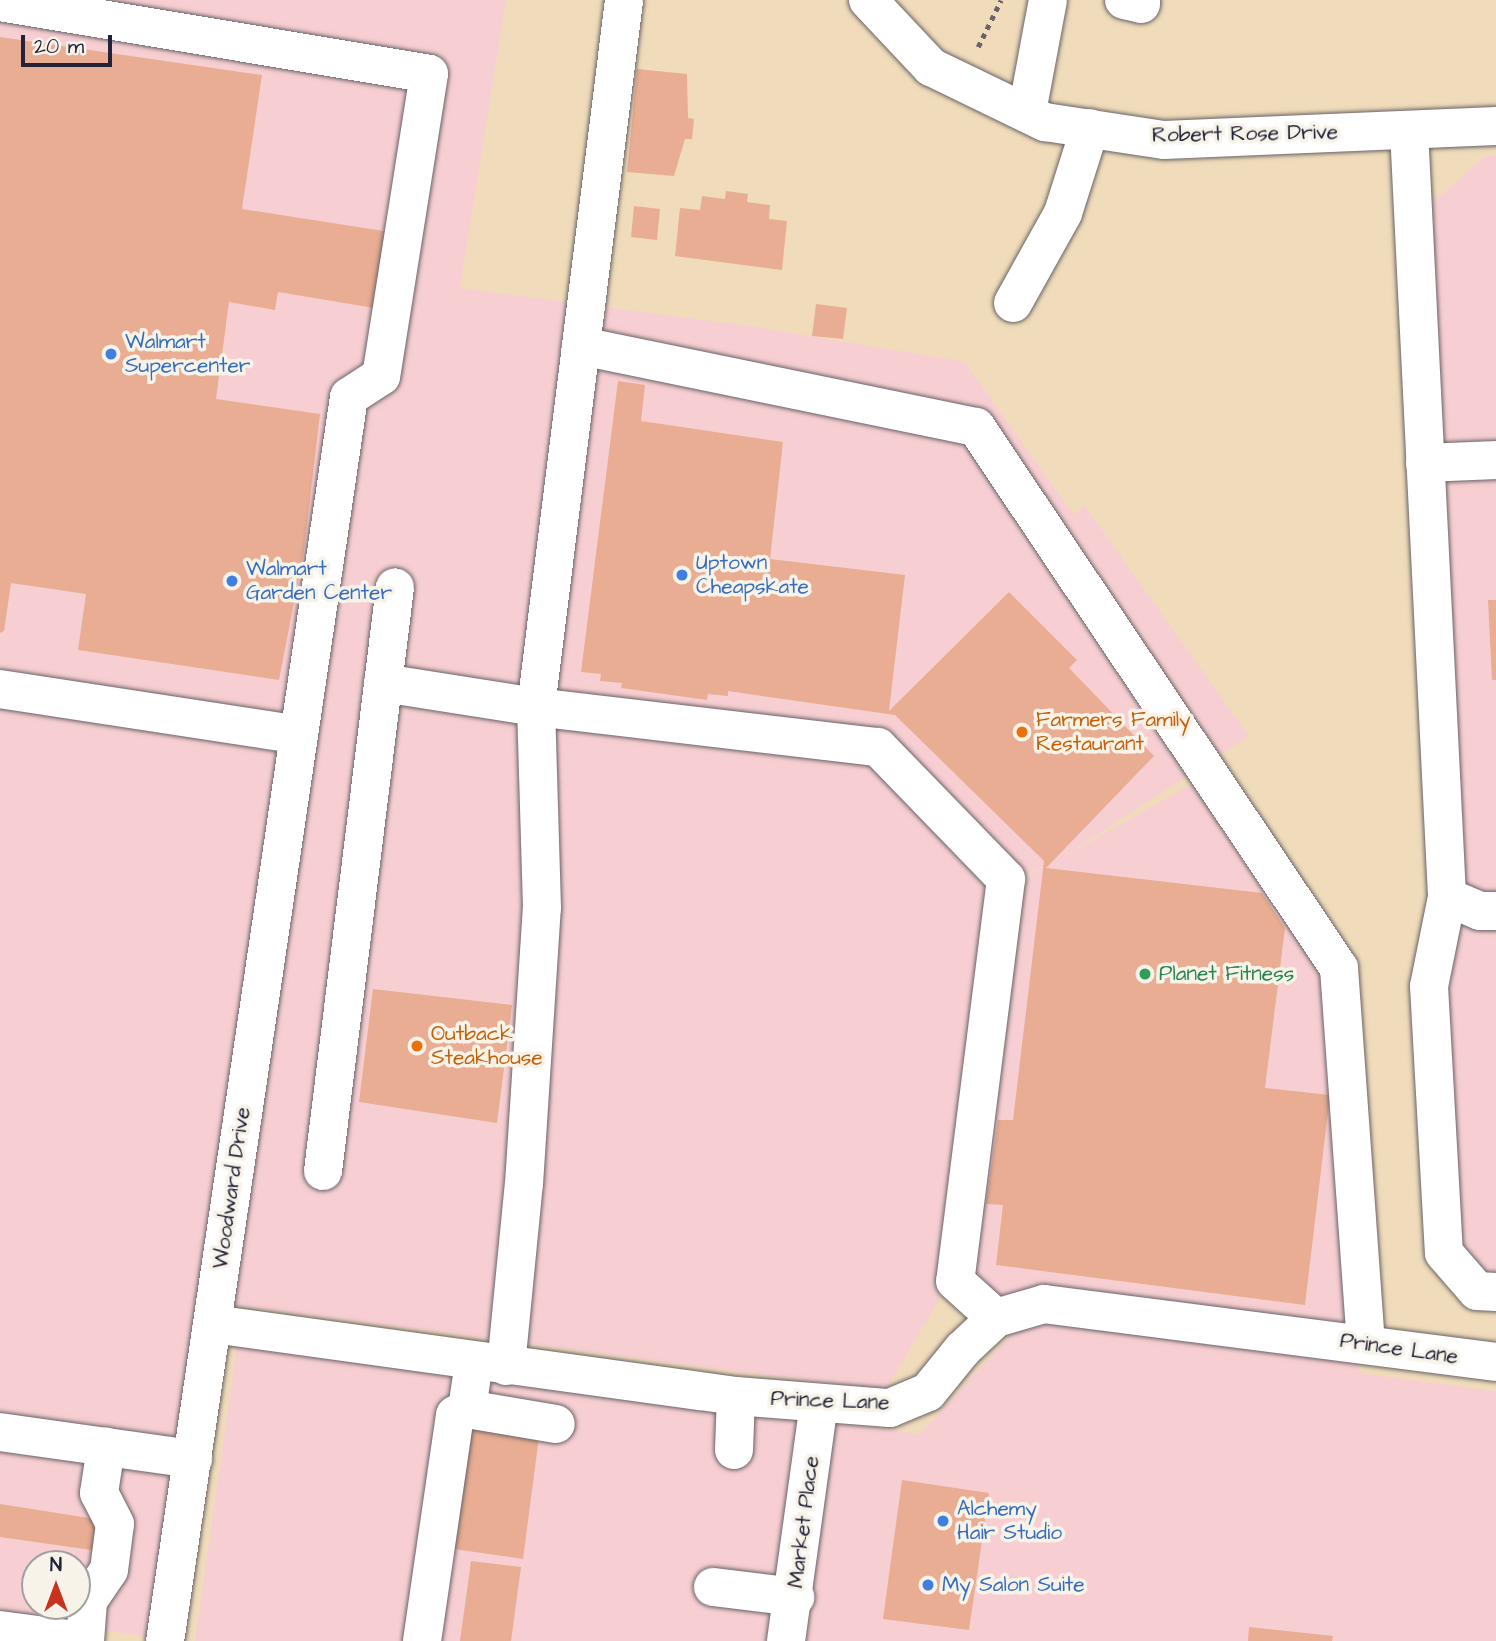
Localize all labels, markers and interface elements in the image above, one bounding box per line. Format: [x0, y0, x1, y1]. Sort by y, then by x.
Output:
scale bar [24, 21, 116, 65]
text: 20 m [34, 32, 84, 61]
street label: Robert Rose Drive [1152, 120, 1338, 148]
place label: Walmart Supercenter [125, 329, 250, 379]
marker: Walmart Supercenter [103, 346, 119, 362]
place label: Uptown Cheapskate [696, 550, 809, 600]
place label: Walmart Garden Center [246, 556, 392, 606]
marker: Uptown Cheapskate [674, 567, 690, 583]
marker: Walmart Garden Center [224, 573, 240, 589]
place label: Farmers Family Restaurant [1036, 707, 1191, 757]
marker: Farmers Family Restaurant [1014, 724, 1030, 740]
place label: Planet Fitness [1159, 961, 1294, 987]
marker: Planet Fitness [1137, 966, 1153, 982]
place label: Outback Steakhouse [431, 1021, 543, 1071]
marker: Outback Steakhouse [409, 1038, 425, 1054]
street label: Woodward Drive [208, 1105, 256, 1271]
street label: Prince Lane [1338, 1328, 1460, 1370]
street label: Prince Lane [770, 1386, 890, 1416]
street label: Market Place [783, 1455, 825, 1589]
place label: Alchemy Hair Studio [957, 1496, 1062, 1546]
marker: Alchemy Hair Studio [935, 1513, 951, 1529]
north arrow [21, 1550, 91, 1620]
text: N [50, 1552, 62, 1579]
place label: My Salon Suite [942, 1572, 1085, 1598]
marker: My Salon Suite [920, 1577, 936, 1593]

